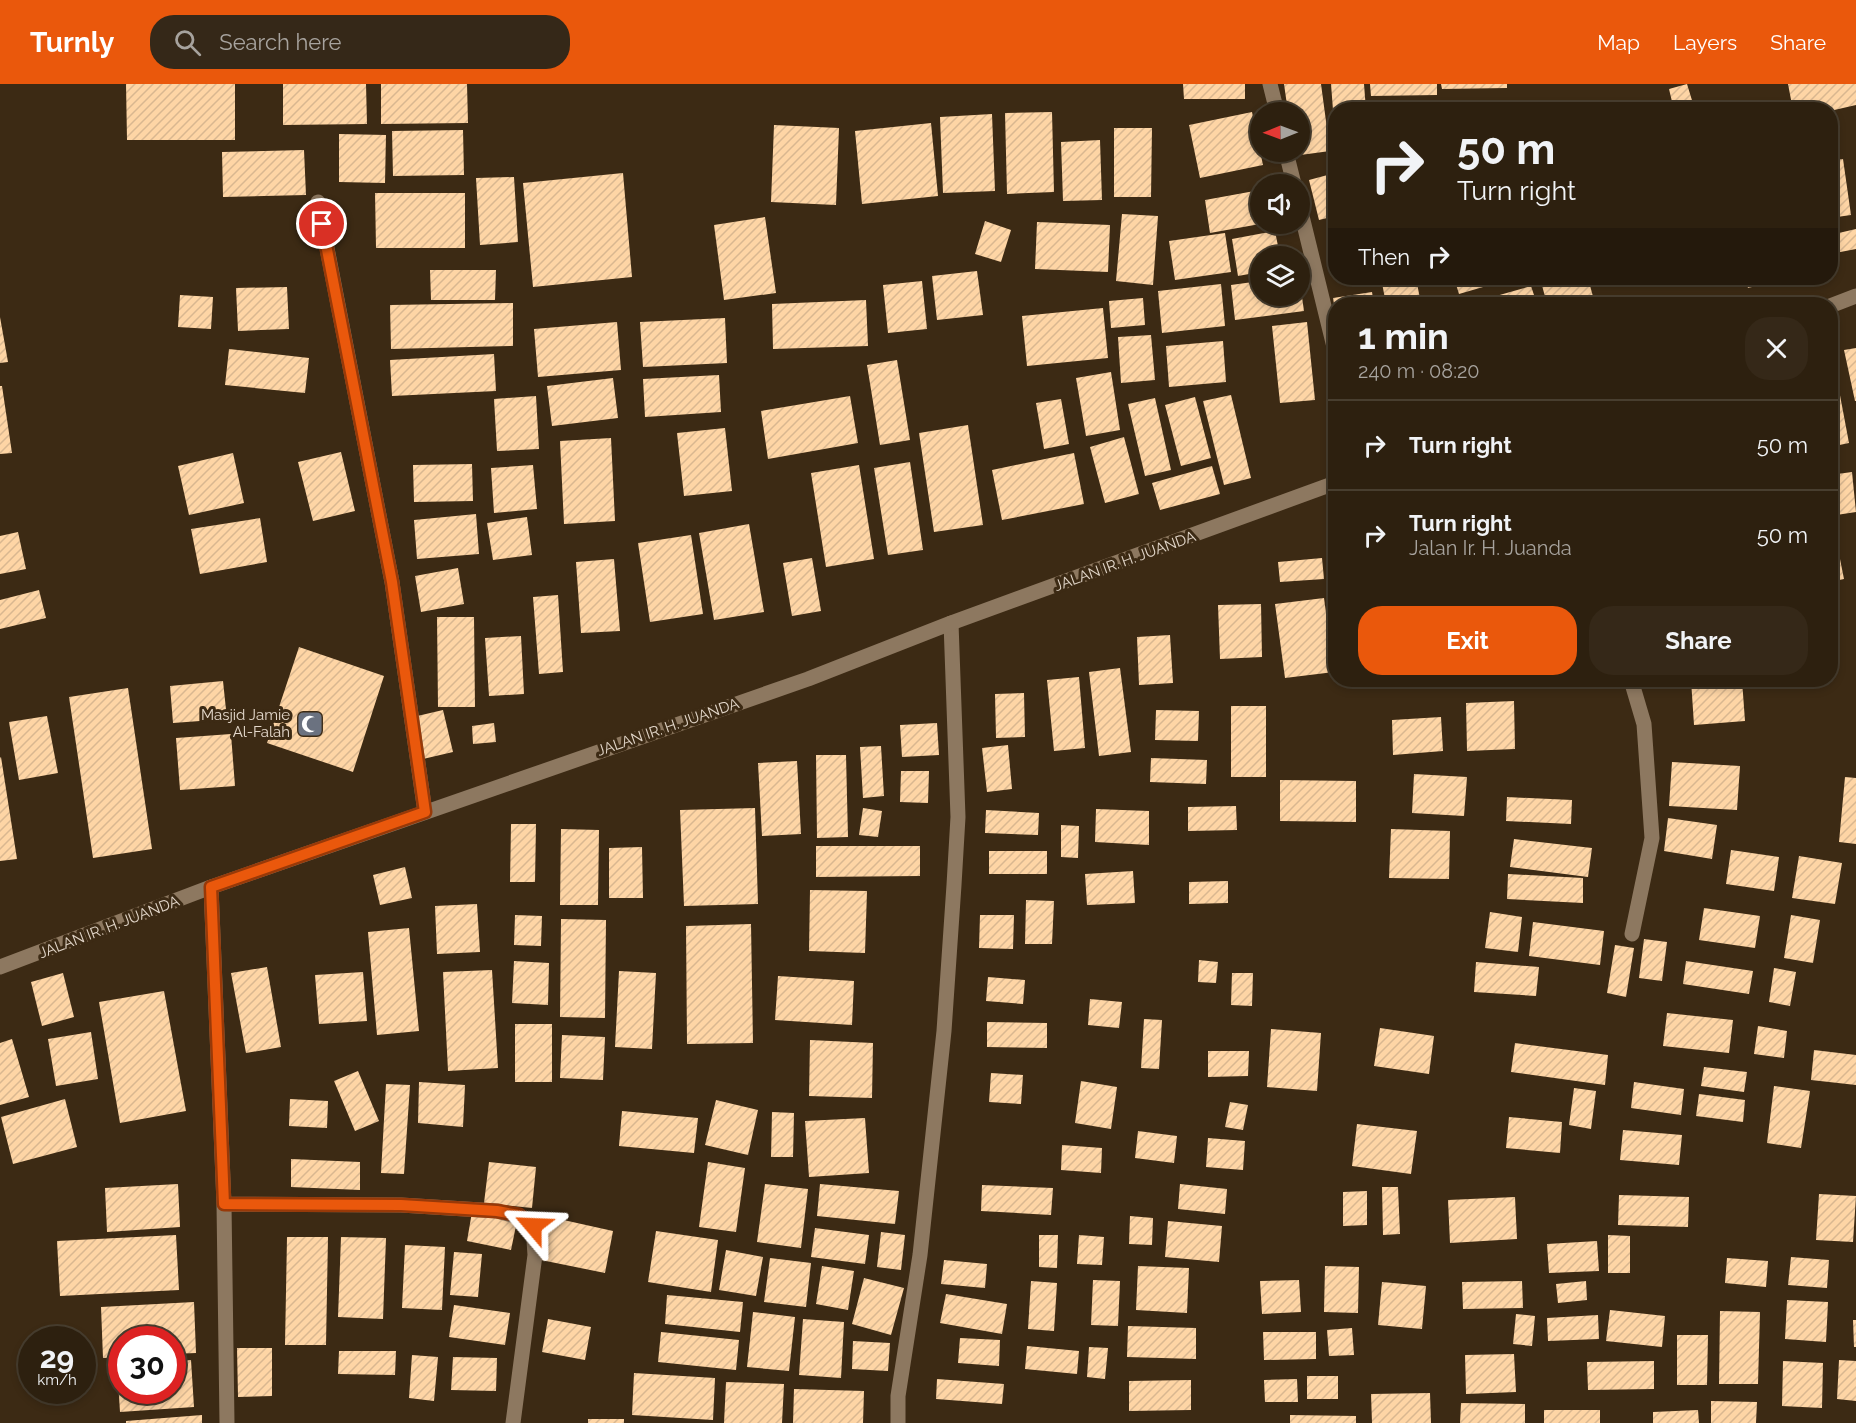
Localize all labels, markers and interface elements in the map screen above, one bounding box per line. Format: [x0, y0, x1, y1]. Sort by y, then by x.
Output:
search box [150, 15, 570, 69]
text: Turnly [30, 26, 114, 59]
icon: search [171, 26, 204, 59]
text: Search here [219, 29, 341, 55]
text: Map [1597, 30, 1640, 55]
text: Layers [1673, 30, 1737, 55]
text: Share [1770, 30, 1826, 55]
north arrow [1250, 102, 1310, 162]
map controls [1250, 102, 1310, 306]
text: 50 m [1457, 125, 1555, 174]
icon: right [1358, 126, 1436, 204]
button: sound [1250, 174, 1310, 234]
text: Turn right [1457, 175, 1576, 206]
pin [296, 198, 347, 249]
icon: arrive [305, 207, 338, 240]
icon: right [1422, 240, 1455, 273]
text: Then [1358, 244, 1410, 270]
button: layers [1250, 246, 1310, 306]
text: 1 min [1358, 315, 1449, 357]
button: close [1745, 317, 1808, 380]
text: 240 m · 08:20 [1358, 359, 1480, 383]
icon: right [1358, 429, 1391, 462]
text: Turn right [1409, 432, 1512, 458]
text: 50 m [1757, 432, 1808, 458]
text: Turn right [1409, 510, 1512, 536]
icon: right [1358, 519, 1391, 552]
text: 50 m [1757, 522, 1808, 548]
street label: JALAN IR. H. JUANDA [1052, 527, 1198, 595]
text: Jalan Ir. H. Juanda [1409, 536, 1572, 560]
button: Exit [1358, 606, 1577, 675]
button: Share [1589, 606, 1808, 675]
street label: JALAN IR. H. JUANDA [595, 694, 741, 760]
place label: Masjid Jamie Al-Falah [201, 706, 290, 741]
mosque icon: Masjid Jamie Al-Falah [295, 709, 325, 739]
street label: JALAN IR. H. JUANDA [36, 892, 182, 962]
position arrow [501, 1194, 565, 1258]
speed limit sign: 30 [108, 1326, 186, 1404]
text: 29 [40, 1340, 74, 1375]
text: km/h [37, 1371, 77, 1389]

